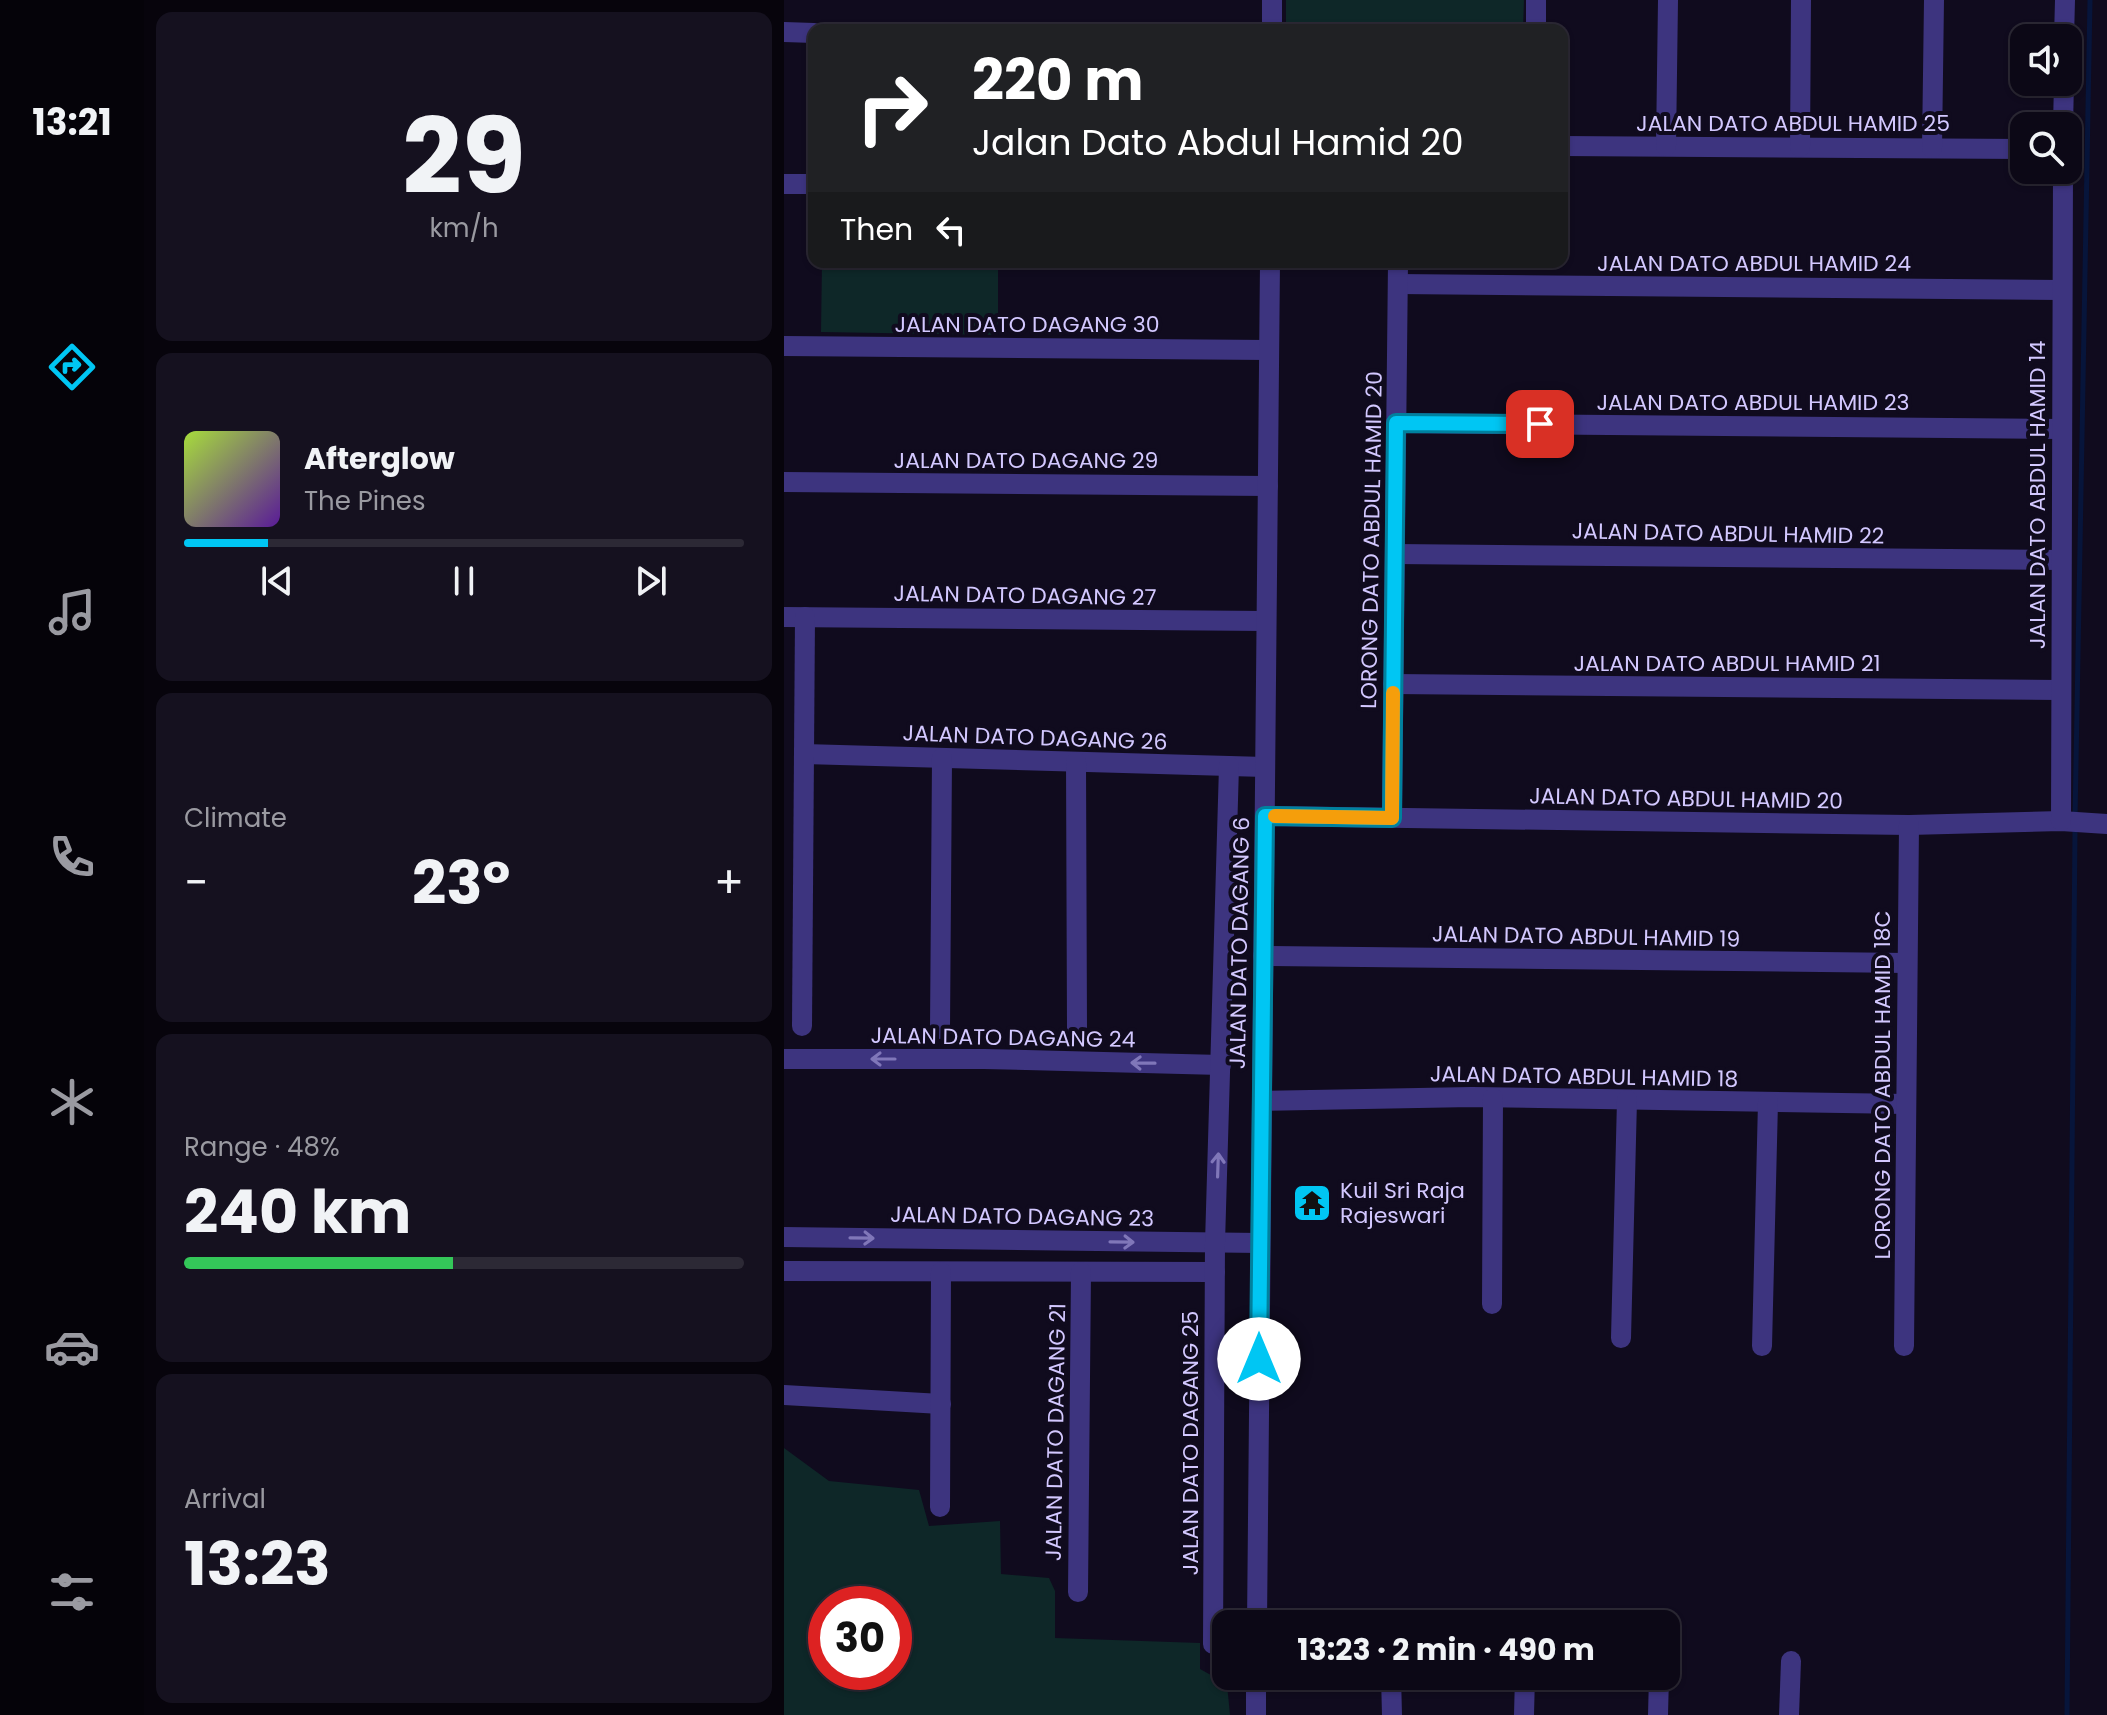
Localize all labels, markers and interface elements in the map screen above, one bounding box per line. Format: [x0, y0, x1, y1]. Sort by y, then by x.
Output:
map controls [2010, 24, 2082, 184]
button: sound [2010, 24, 2082, 96]
text: 220 m [972, 41, 1144, 120]
icon: right [840, 56, 944, 160]
text: 29 [402, 84, 526, 229]
text: 13:21 [32, 97, 112, 148]
street label: JALAN DATO ABDUL HAMID 25 [1636, 108, 1950, 139]
button: search [2010, 112, 2082, 184]
text: Jalan Dato Abdul Hamid 20 [972, 117, 1464, 168]
text: Then [840, 208, 913, 251]
icon: left [929, 208, 973, 252]
text: km/h [429, 210, 499, 246]
street label: JALAN DATO ABDUL HAMID 24 [1597, 248, 1911, 279]
street label: JALAN DATO DAGANG 30 [894, 309, 1160, 340]
icon: directions [44, 339, 100, 395]
street label: JALAN DATO ABDUL HAMID 14 [2022, 341, 2053, 649]
street label: LORONG DATO ABDUL HAMID 20 [1353, 371, 1390, 709]
street label: JALAN DATO ABDUL HAMID 23 [1596, 387, 1910, 418]
pin [1506, 390, 1574, 458]
icon: arrive [1518, 402, 1562, 446]
text: Afterglow [304, 437, 455, 480]
street label: JALAN DATO DAGANG 29 [894, 445, 1158, 476]
text: The Pines [304, 483, 426, 519]
street label: JALAN DATO ABDUL HAMID 22 [1571, 515, 1885, 552]
icon: previous [255, 559, 299, 603]
icon: pause [442, 559, 486, 603]
icon: next [629, 559, 673, 603]
street label: JALAN DATO DAGANG 27 [893, 578, 1157, 613]
icon: music [44, 584, 100, 640]
street label: JALAN DATO ABDUL HAMID 21 [1573, 648, 1881, 679]
street label: JALAN DATO DAGANG 26 [902, 717, 1168, 758]
street label: JALAN DATO ABDUL HAMID 20 [1529, 780, 1843, 817]
text: Climate [184, 800, 287, 836]
street label: JALAN DATO DAGANG 6 [1222, 817, 1257, 1069]
icon: phone [44, 829, 100, 885]
text: 23° [412, 841, 510, 925]
text: − [184, 852, 208, 913]
text: + [714, 852, 744, 913]
street label: LORONG DATO ABDUL HAMID 18C [1867, 910, 1898, 1260]
street label: JALAN DATO ABDUL HAMID 19 [1432, 918, 1740, 955]
street label: JALAN DATO DAGANG 24 [870, 1020, 1136, 1055]
one-way arrow [870, 1051, 897, 1067]
one-way arrow [1130, 1055, 1157, 1071]
street label: JALAN DATO ABDUL HAMID 18 [1430, 1058, 1738, 1095]
icon: climate [44, 1074, 100, 1130]
text: Range · 48% [184, 1129, 340, 1165]
one-way arrow [1210, 1152, 1225, 1179]
text: 240 km [184, 1170, 411, 1254]
place label: Kuil Sri Raja Rajeswari [1340, 1175, 1465, 1231]
temple icon: Kuil Sri Raja Rajeswari [1291, 1182, 1333, 1224]
street label: JALAN DATO DAGANG 23 [890, 1199, 1154, 1234]
one-way arrow [848, 1231, 875, 1246]
one-way arrow [1108, 1234, 1135, 1249]
street label: JALAN DATO DAGANG 21 [1038, 1303, 1073, 1561]
street label: JALAN DATO DAGANG 25 [1175, 1311, 1206, 1575]
position arrow [1217, 1317, 1301, 1401]
icon: car [44, 1319, 100, 1375]
text: Arrival [184, 1481, 266, 1517]
text: 13:23 [184, 1522, 330, 1606]
icon: filters [44, 1564, 100, 1620]
speed limit sign: 30 [808, 1586, 912, 1690]
text: 13:23 · 2 min · 490 m [1297, 1628, 1595, 1671]

